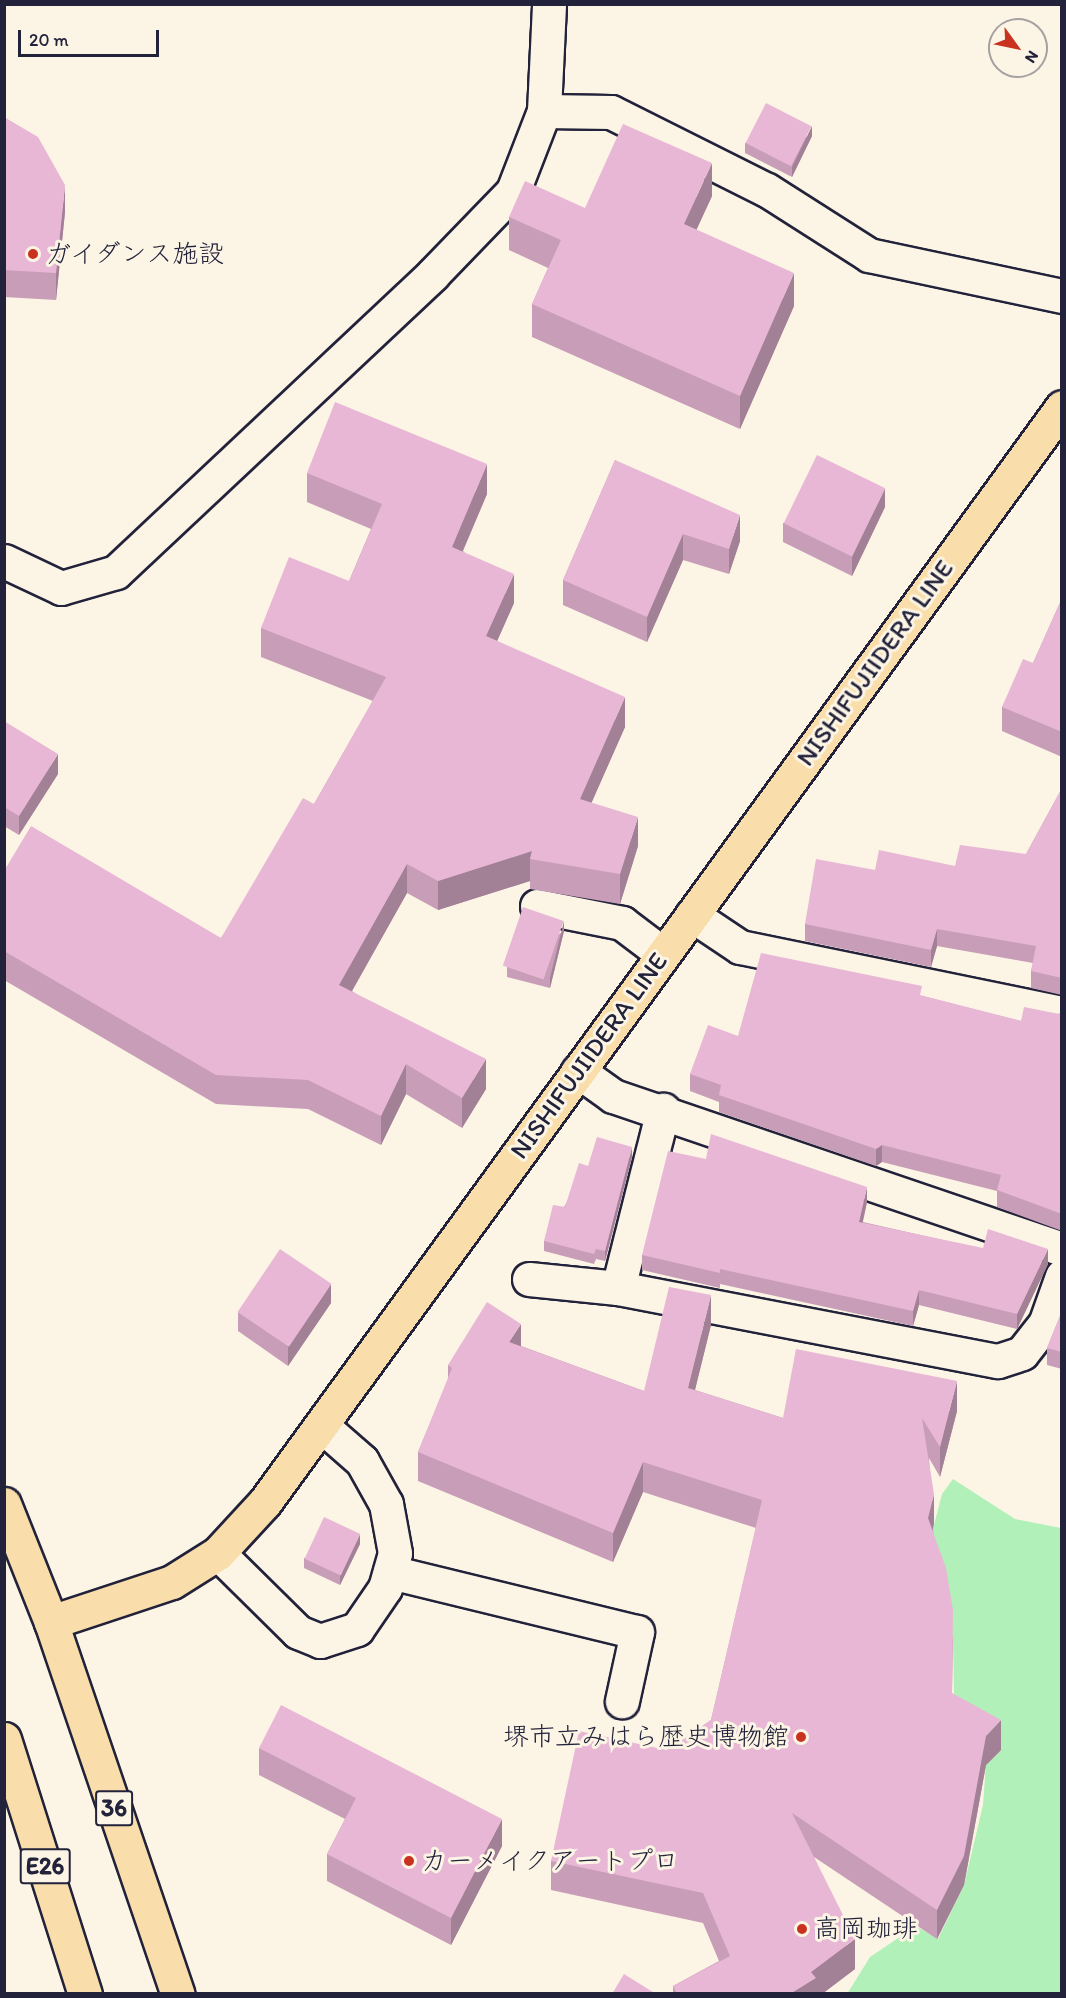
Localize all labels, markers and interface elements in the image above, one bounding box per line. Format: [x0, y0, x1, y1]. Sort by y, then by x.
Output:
scale bar [21, 18, 162, 56]
north arrow [988, 18, 1048, 78]
text: 20 m [29, 29, 69, 51]
text: N [1021, 47, 1043, 67]
place label: ガイダンス施設 [45, 238, 227, 270]
marker: ガイダンス施設 [26, 247, 40, 261]
street label: NISHIFUJIIDERA LINE [789, 553, 961, 773]
street label: NISHIFUJIIDERA LINE [503, 946, 675, 1166]
place label: 堺市立みはら歴史博物館 [503, 1721, 789, 1753]
marker: 堺市立みはら歴史博物館 [794, 1730, 808, 1744]
road number: 36 [94, 1787, 134, 1829]
road number: E26 [20, 1845, 70, 1887]
place label: カーメイクアートプロ [421, 1845, 680, 1877]
marker: カーメイクアートプロ [402, 1854, 416, 1868]
place label: 高岡珈琲 [814, 1913, 918, 1945]
marker: 高岡珈琲 [795, 1922, 809, 1936]

